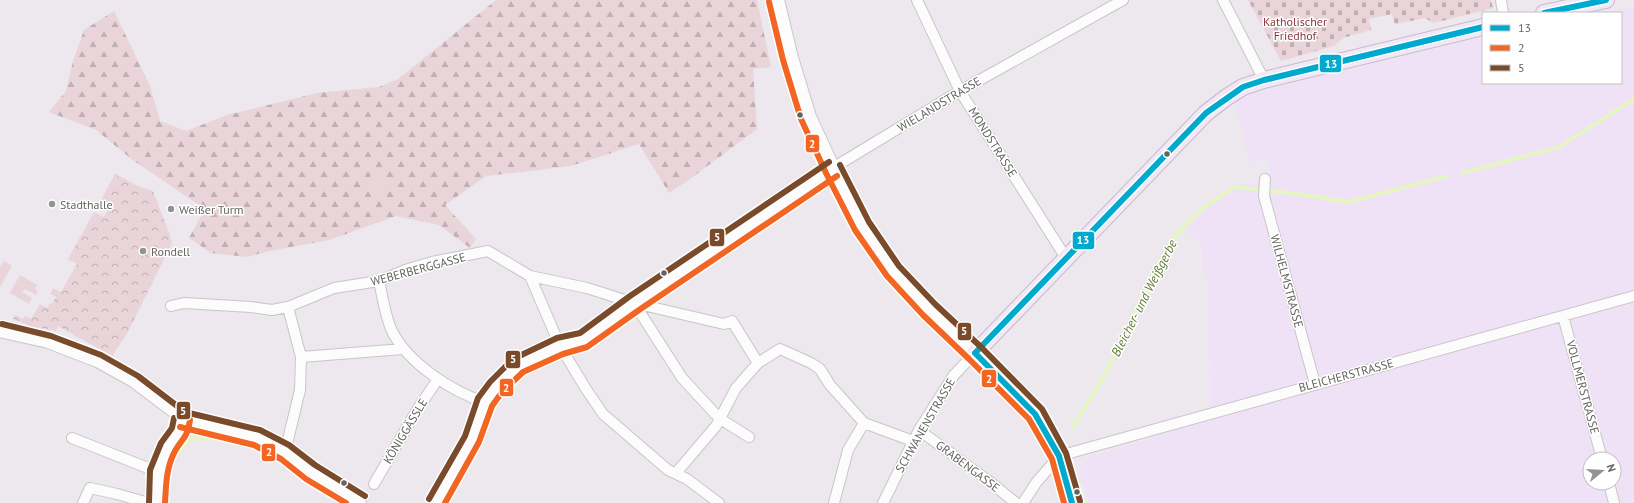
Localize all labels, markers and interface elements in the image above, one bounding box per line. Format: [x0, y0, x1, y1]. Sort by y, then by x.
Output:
legend [1482, 12, 1622, 84]
park label: Katholischer Friedhof [1263, 14, 1327, 43]
text: 13 [1518, 20, 1531, 35]
text: 2 [1518, 40, 1525, 55]
line badge: 13 [1319, 54, 1342, 73]
text: 13 [1325, 57, 1337, 71]
text: 5 [1518, 60, 1525, 75]
street label: WIELANDSTRASSE [894, 73, 984, 135]
street label: MONDSTRASSE [966, 104, 1020, 180]
unlabelled marker [795, 110, 805, 120]
line badge: 2 [805, 134, 820, 153]
text: 2 [809, 137, 815, 151]
unlabelled marker [1162, 149, 1172, 159]
place label: Stadthalle [60, 197, 113, 212]
marker: Stadthalle [47, 199, 57, 209]
place label: Weißer Turm [179, 202, 244, 217]
marker: Weißer Turm [166, 204, 176, 214]
line badge: 5 [709, 228, 725, 247]
text: 5 [714, 230, 720, 244]
line badge: 13 [1072, 231, 1095, 250]
text: 13 [1077, 233, 1089, 247]
street label: WILHELMSTRASSE [1267, 233, 1307, 329]
water label: Bleicher- und Weißgerbe [1107, 237, 1181, 359]
place label: Rondell [151, 244, 191, 259]
marker: Rondell [138, 246, 148, 256]
street label: WEBERBERGGASSE [369, 249, 467, 289]
unlabelled marker [659, 268, 669, 278]
line badge: 5 [957, 322, 972, 341]
text: 5 [961, 324, 967, 338]
street label: VOLLMERSTRASSE [1563, 338, 1603, 435]
line badge: 5 [505, 350, 521, 369]
text: 5 [510, 352, 516, 366]
street label: BLEICHERSTRASSE [1297, 355, 1395, 395]
line badge: 2 [981, 369, 997, 388]
text: 2 [986, 372, 992, 386]
street label: SCHWANENSTRASSE [892, 375, 958, 475]
line badge: 2 [499, 378, 514, 397]
text: 2 [503, 381, 509, 395]
street label: KÖNIGGÄSSLE [380, 396, 430, 466]
line badge: 5 [176, 401, 191, 420]
text: 5 [180, 404, 186, 418]
street label: GRABENGASSE [933, 437, 1003, 495]
line badge: 2 [261, 443, 276, 462]
text: 2 [266, 445, 272, 459]
north arrow [1582, 451, 1622, 491]
text: N [1604, 462, 1619, 474]
unlabelled marker [339, 478, 349, 488]
unlabelled marker [1072, 487, 1082, 497]

